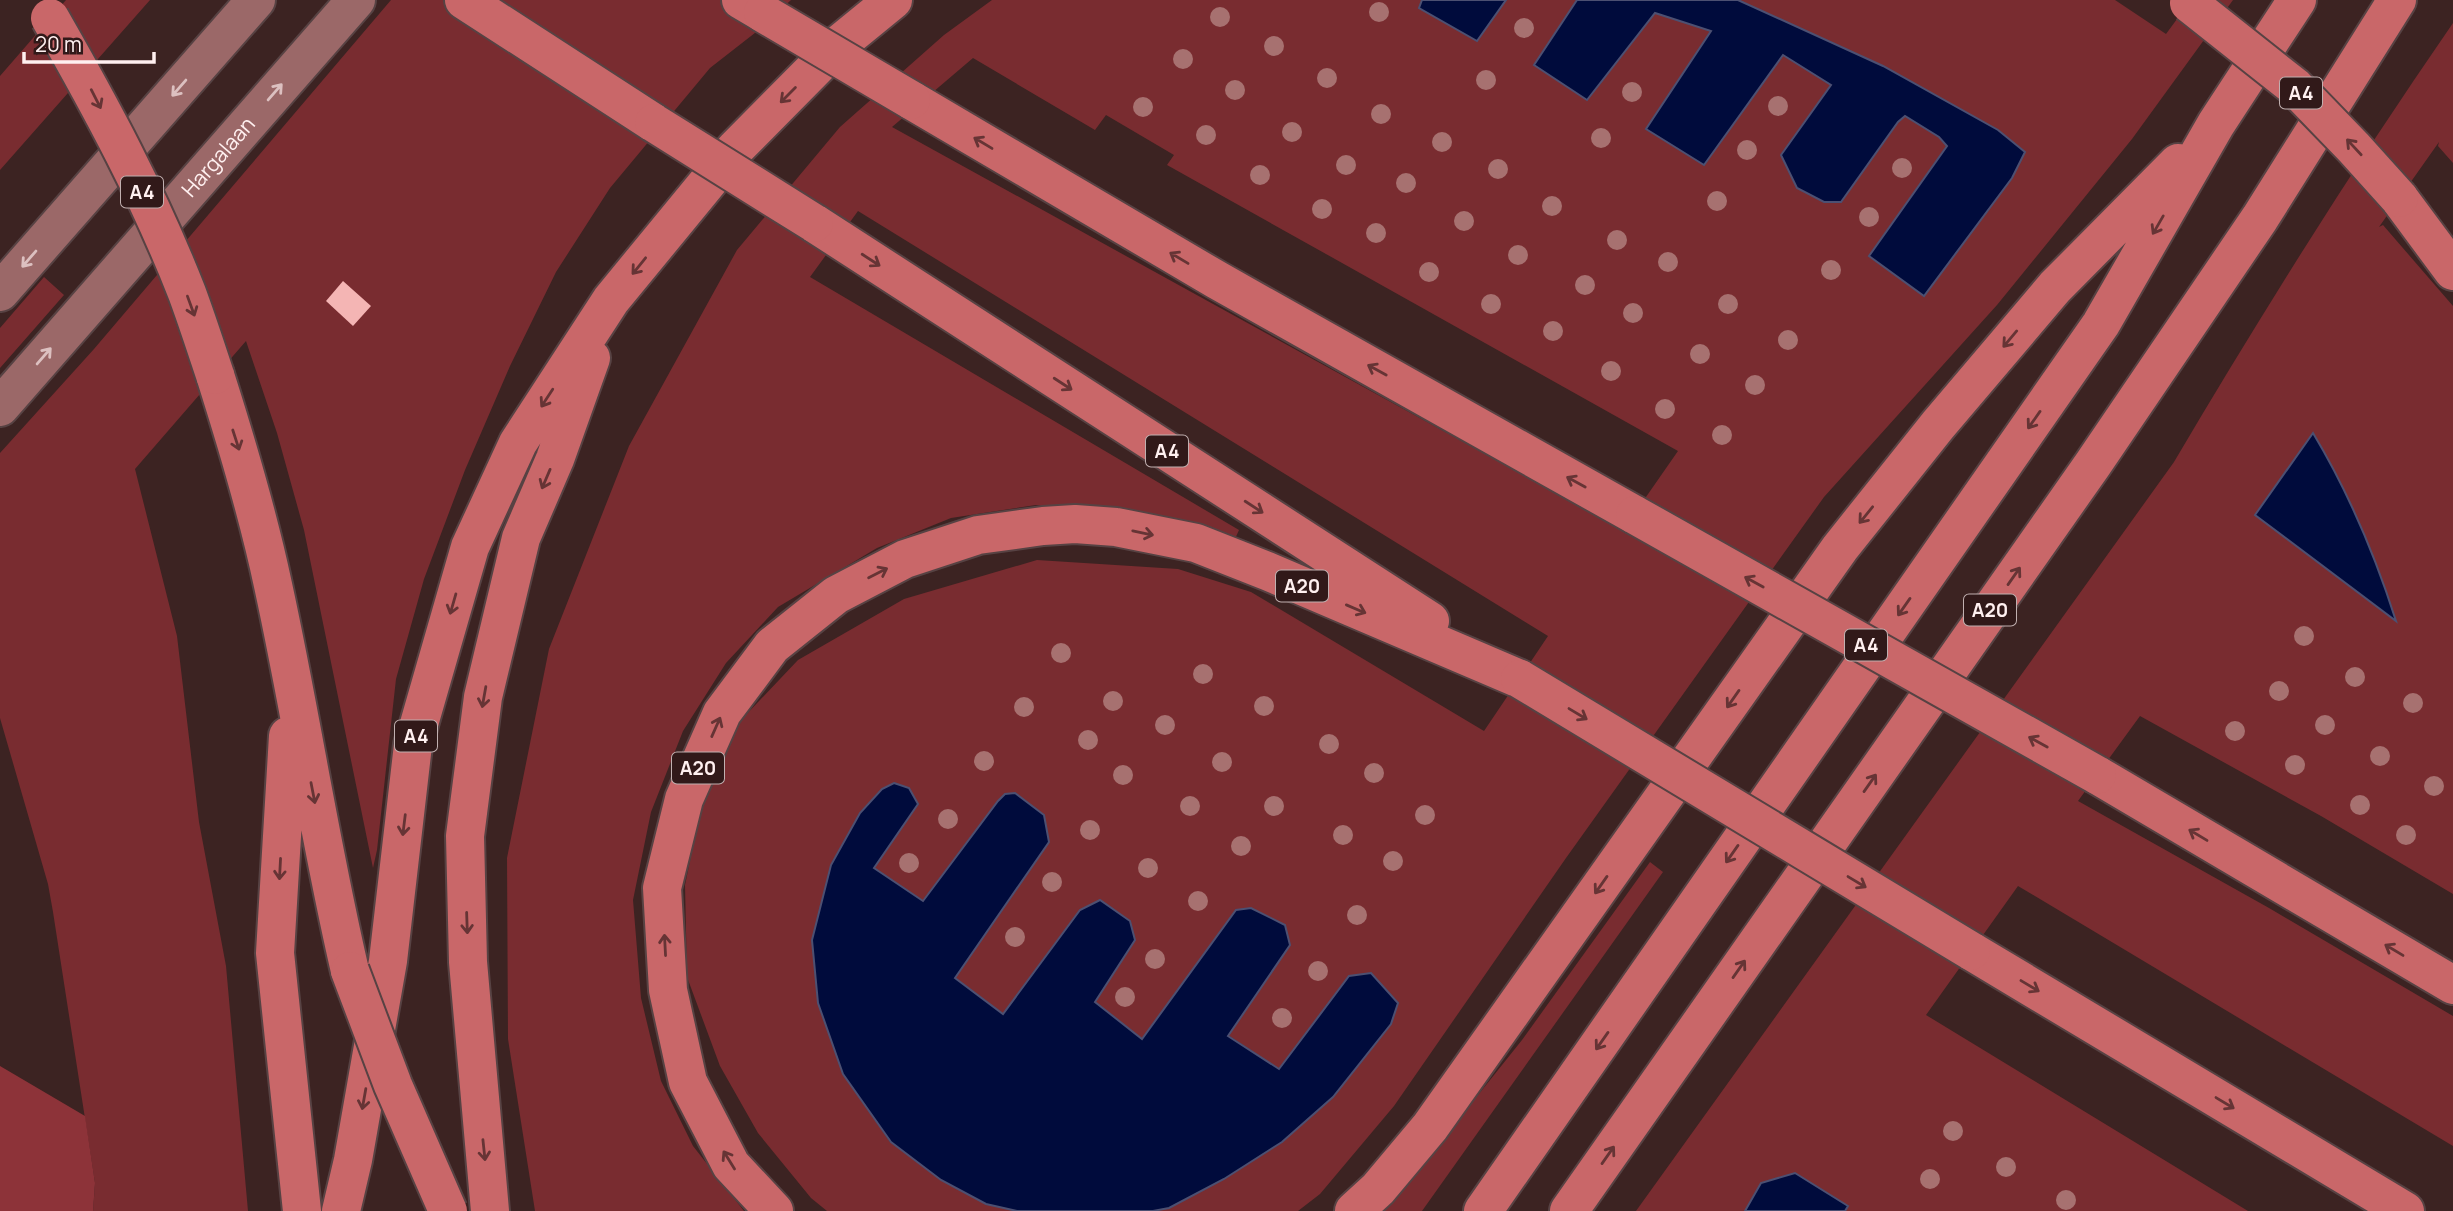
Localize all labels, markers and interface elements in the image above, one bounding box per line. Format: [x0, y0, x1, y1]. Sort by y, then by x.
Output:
scale bar [24, 21, 154, 65]
text: 20 m [35, 30, 82, 58]
road number: A4 [2280, 78, 2322, 108]
one-way arrow [171, 79, 187, 97]
one-way arrow [267, 84, 283, 102]
one-way arrow [780, 86, 797, 103]
one-way arrow [89, 88, 103, 109]
street label: Hargalaan [175, 110, 261, 203]
one-way arrow [974, 135, 994, 149]
one-way arrow [2345, 139, 2362, 156]
road number: A4 [121, 176, 163, 208]
one-way arrow [2151, 215, 2165, 235]
one-way arrow [21, 250, 37, 268]
one-way arrow [1170, 251, 1190, 265]
one-way arrow [861, 254, 881, 268]
one-way arrow [631, 257, 646, 275]
one-way arrow [186, 294, 198, 316]
one-way arrow [2002, 330, 2018, 348]
one-way arrow [37, 347, 52, 365]
one-way arrow [1367, 363, 1388, 376]
one-way arrow [1052, 377, 1072, 391]
one-way arrow [540, 388, 554, 407]
one-way arrow [2027, 410, 2041, 429]
one-way arrow [231, 428, 243, 450]
road number: A4 [1146, 436, 1188, 466]
one-way arrow [539, 468, 552, 489]
one-way arrow [1566, 475, 1586, 489]
one-way arrow [1243, 501, 1263, 515]
one-way arrow [1859, 506, 1874, 524]
one-way arrow [1131, 526, 1154, 540]
one-way arrow [867, 566, 887, 580]
one-way arrow [2007, 567, 2021, 586]
road number: A20 [1276, 570, 1328, 601]
one-way arrow [1744, 575, 1765, 588]
one-way arrow [446, 593, 459, 615]
road number: A20 [1964, 594, 2016, 625]
one-way arrow [1897, 597, 1911, 616]
one-way arrow [1345, 603, 1367, 616]
road number: A4 [1845, 630, 1887, 660]
one-way arrow [477, 685, 490, 708]
one-way arrow [1726, 689, 1740, 708]
one-way arrow [1568, 707, 1588, 721]
one-way arrow [710, 717, 723, 738]
road number: A4 [395, 720, 437, 751]
one-way arrow [2028, 735, 2048, 749]
road number: A20 [672, 752, 724, 783]
one-way arrow [1863, 774, 1877, 793]
one-way arrow [307, 781, 321, 804]
one-way arrow [397, 813, 410, 836]
one-way arrow [2189, 827, 2209, 841]
one-way arrow [1725, 844, 1739, 863]
one-way arrow [274, 857, 287, 880]
one-way arrow [1594, 875, 1608, 894]
one-way arrow [1847, 875, 1867, 889]
one-way arrow [461, 911, 474, 934]
one-way arrow [659, 934, 672, 957]
one-way arrow [2385, 943, 2405, 957]
one-way arrow [1732, 960, 1746, 979]
one-way arrow [2019, 979, 2039, 993]
one-way arrow [1595, 1031, 1609, 1050]
one-way arrow [357, 1087, 370, 1110]
one-way arrow [2214, 1096, 2234, 1110]
one-way arrow [478, 1138, 491, 1161]
one-way arrow [1601, 1146, 1615, 1165]
one-way arrow [722, 1151, 737, 1170]

